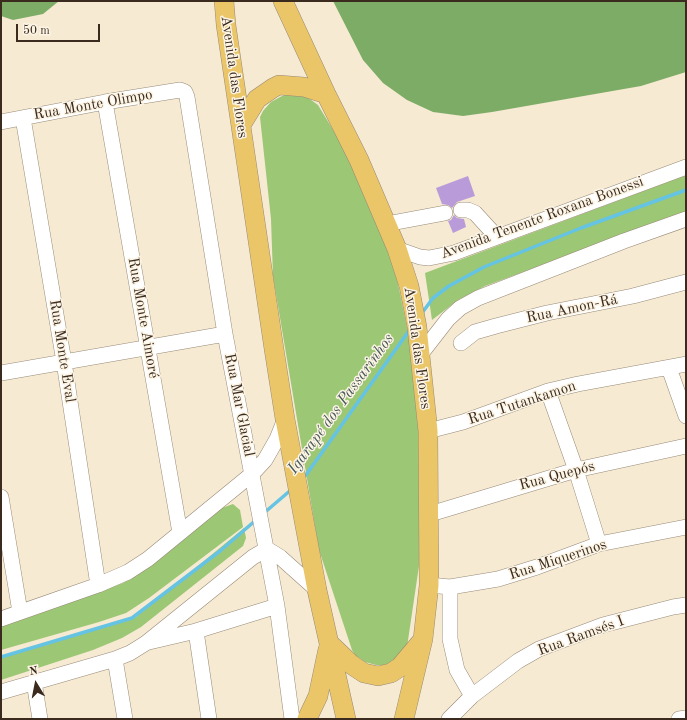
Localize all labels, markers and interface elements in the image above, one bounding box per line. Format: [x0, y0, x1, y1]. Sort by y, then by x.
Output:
street label: Avenida das Flores [217, 15, 251, 139]
scale bar [18, 16, 102, 42]
text: 50 m [23, 25, 50, 37]
street label: Rua Monte Olimpo [32, 86, 154, 124]
street label: Avenida Tenente Roxana Bonessi [438, 173, 646, 263]
street label: Rua Monte Aimoré [123, 256, 163, 380]
street label: Avenida das Flores [400, 286, 434, 410]
street label: Rua Amon-Rá [525, 291, 619, 327]
street label: Rua Monte Eval [45, 298, 79, 404]
water label: Igarapé dos Passarinhos [284, 330, 398, 478]
street label: Rua Mar Glacial [220, 352, 258, 458]
street label: Rua Tutankamon [466, 377, 578, 429]
street label: Rua Quepós [517, 457, 597, 495]
street label: Rua Miquerinos [507, 536, 609, 584]
street label: Rua Ramsés I [535, 612, 627, 660]
north arrow [16, 664, 56, 704]
text: N [29, 666, 39, 678]

